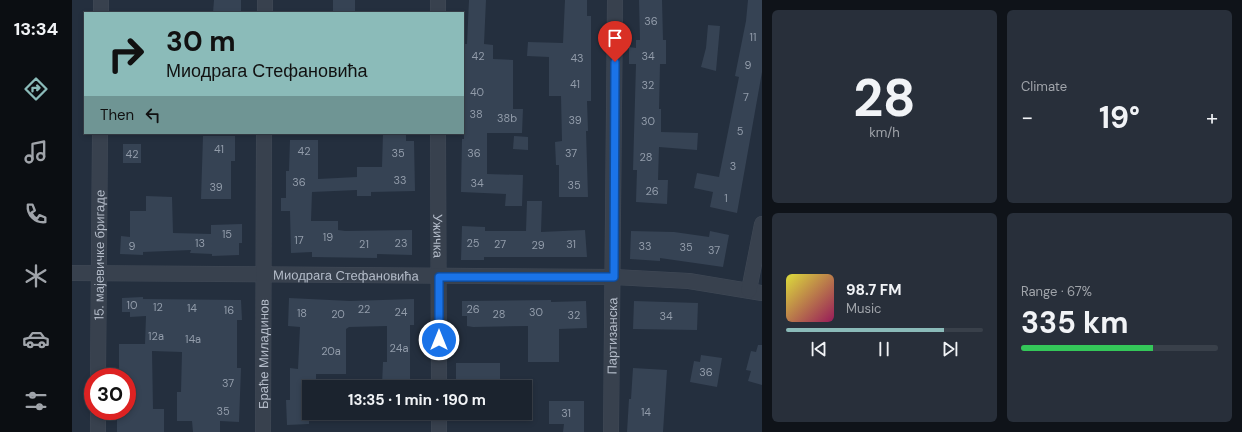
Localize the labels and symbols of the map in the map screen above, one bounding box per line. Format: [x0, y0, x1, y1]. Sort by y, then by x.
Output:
house number: 36 [644, 14, 658, 28]
pin [598, 21, 632, 62]
house number: 11 [750, 30, 756, 44]
house number: 42 [471, 49, 485, 63]
house number: 34 [641, 49, 655, 63]
house number: 43 [570, 51, 584, 65]
house number: 9 [745, 58, 752, 72]
house number: 41 [570, 77, 580, 91]
house number: 32 [642, 78, 654, 92]
house number: 40 [470, 85, 484, 99]
house number: 7 [743, 90, 749, 104]
house number: 38 [469, 107, 483, 121]
house number: 38b [497, 111, 517, 125]
house number: 39 [568, 113, 582, 127]
house number: 30 [641, 114, 655, 128]
house number: 5 [737, 124, 744, 138]
house number: 41 [214, 142, 224, 156]
house number: 42 [297, 144, 311, 158]
house number: 35 [391, 146, 405, 160]
house number: 36 [467, 146, 481, 160]
house number: 37 [565, 146, 577, 160]
house number: 42 [125, 147, 139, 161]
house number: 28 [640, 150, 652, 164]
house number: 3 [730, 159, 736, 173]
house number: 33 [393, 173, 407, 187]
house number: 36 [292, 175, 306, 189]
house number: 34 [470, 176, 484, 190]
house number: 35 [567, 178, 581, 192]
house number: 39 [209, 180, 223, 194]
house number: 26 [645, 184, 659, 198]
street label: 15. мајевичке бригаде [90, 190, 108, 320]
house number: 1 [724, 191, 728, 205]
street label: Ужичка [430, 214, 447, 259]
house number: 15 [222, 227, 232, 241]
house number: 19 [323, 230, 333, 244]
house number: 17 [294, 233, 304, 247]
house number: 13 [195, 236, 205, 250]
house number: 23 [395, 236, 407, 250]
house number: 25 [466, 236, 480, 250]
house number: 21 [359, 237, 369, 251]
house number: 27 [494, 237, 506, 251]
house number: 31 [566, 237, 576, 251]
house number: 29 [531, 238, 545, 252]
house number: 9 [129, 239, 136, 253]
house number: 33 [638, 239, 652, 253]
house number: 35 [679, 240, 693, 254]
house number: 37 [708, 243, 720, 257]
street label: Миодрага Стефановића [273, 266, 420, 284]
street label: Партизанска [603, 297, 621, 375]
house number: 10 [127, 298, 137, 312]
street label: Браће Миладинов [255, 299, 272, 409]
house number: 12 [153, 300, 163, 314]
house number: 14 [187, 301, 197, 315]
house number: 22 [358, 302, 370, 316]
house number: 26 [466, 302, 480, 316]
house number: 16 [224, 303, 234, 317]
house number: 24 [395, 305, 408, 319]
house number: 30 [529, 305, 543, 319]
house number: 18 [297, 306, 307, 320]
house number: 20 [331, 307, 345, 321]
house number: 28 [493, 307, 505, 321]
house number: 32 [568, 308, 580, 322]
house number: 34 [659, 309, 673, 323]
position arrow [418, 319, 460, 361]
house number: 12a [148, 329, 164, 343]
house number: 14a [185, 332, 201, 346]
house number: 24a [390, 341, 408, 355]
house number: 20a [321, 344, 341, 358]
house number: 36 [699, 365, 713, 379]
speed limit sign: 30 [84, 368, 136, 420]
house number: 37 [222, 376, 234, 390]
house number: 35 [216, 404, 230, 418]
house number: 14 [641, 405, 651, 419]
house number: 31 [561, 406, 571, 420]

